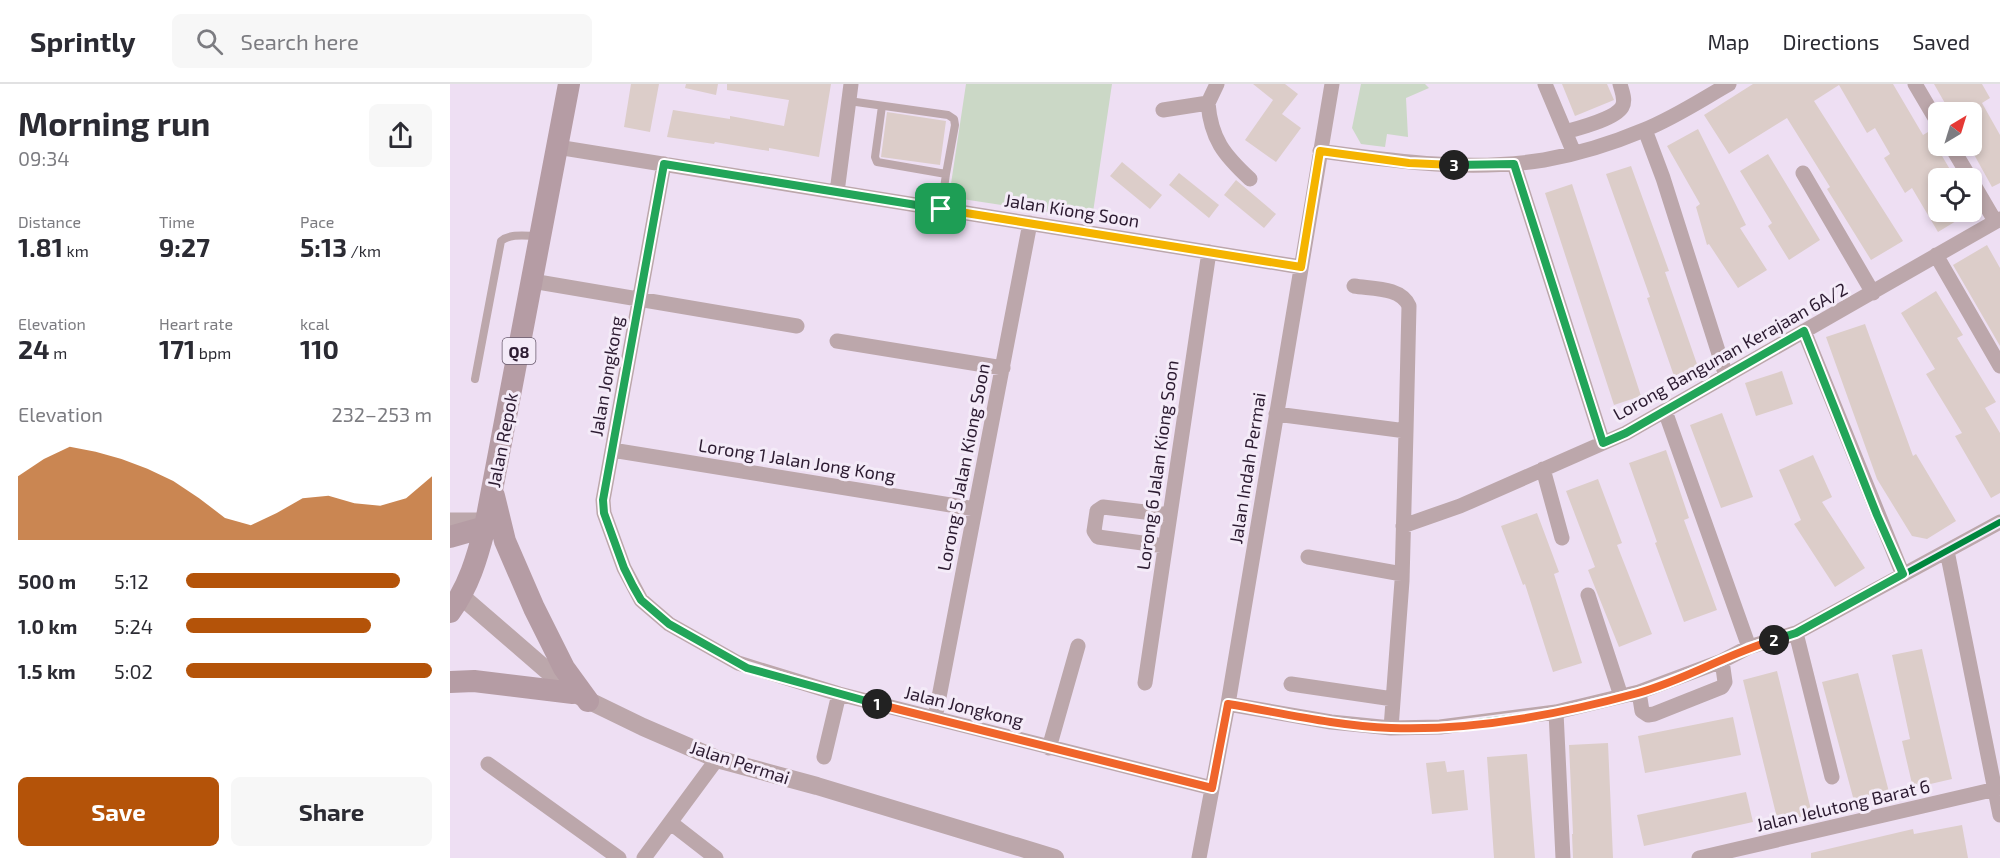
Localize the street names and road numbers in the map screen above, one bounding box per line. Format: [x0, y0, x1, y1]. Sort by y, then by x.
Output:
street label: Jalan Kiong Soon [1003, 188, 1141, 232]
street label: Lorong Bangunan Kerajaan 6A/2 [1609, 277, 1851, 425]
street label: Jalan Jongkong [585, 314, 627, 438]
road number: Q8 [502, 338, 536, 364]
street label: Lorong 6 Jalan Kiong Soon [1131, 359, 1183, 571]
street label: Lorong 5 Jalan Kiong Soon [932, 361, 994, 573]
street label: Jalan Repok [482, 391, 522, 489]
street label: Jalan Indah Permai [1224, 391, 1270, 545]
street label: Lorong 1 Jalan Jong Kong [697, 434, 897, 486]
street label: Jalan Jongkong [902, 681, 1026, 731]
street label: Jalan Permai [688, 736, 792, 788]
street label: Jalan Jelutong Barat 6 [1754, 774, 1932, 836]

